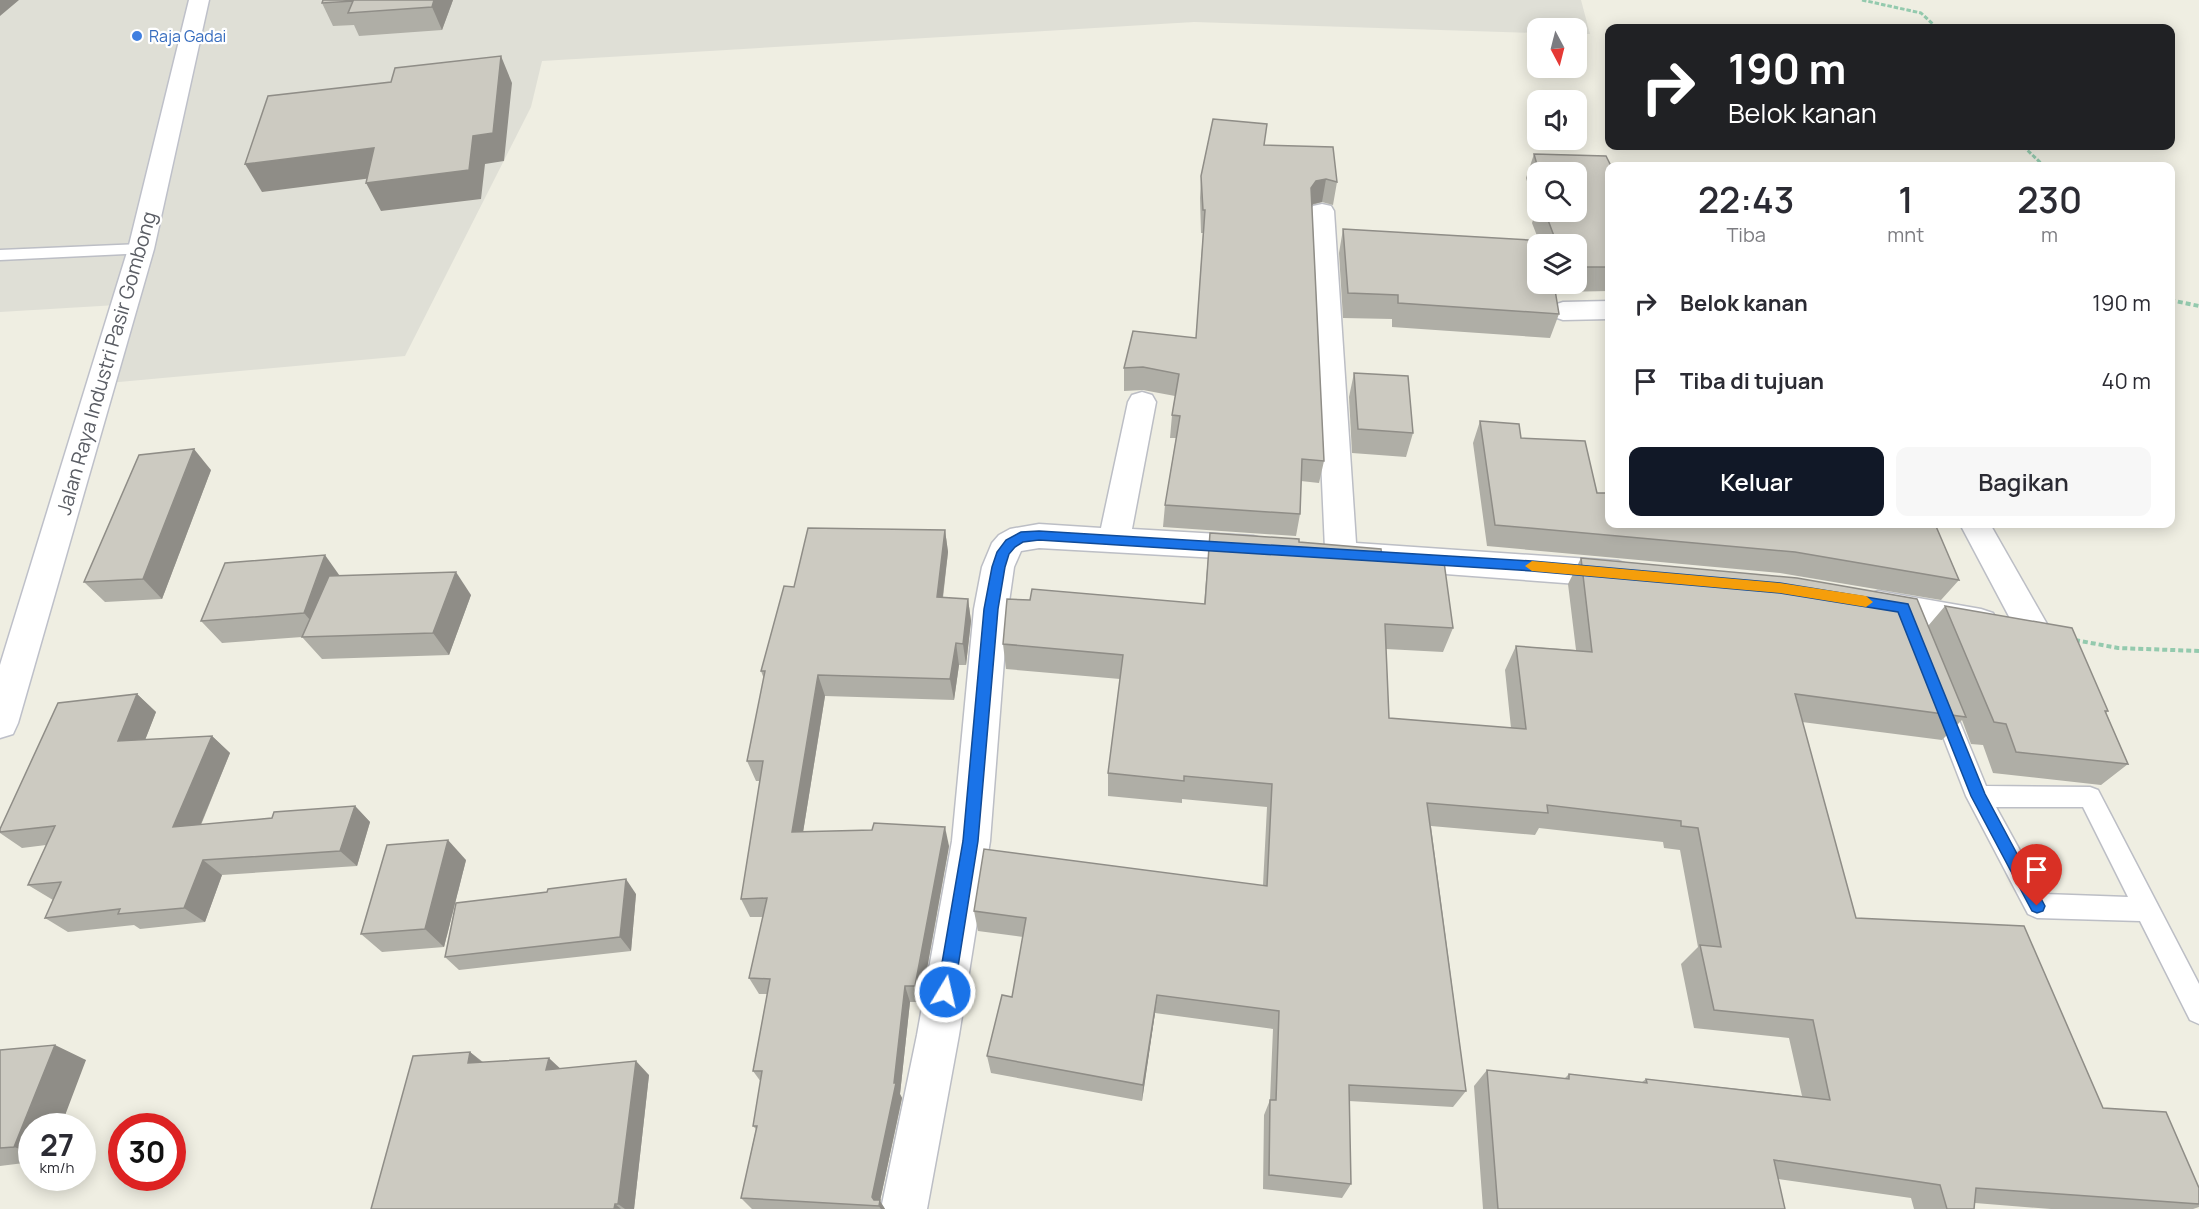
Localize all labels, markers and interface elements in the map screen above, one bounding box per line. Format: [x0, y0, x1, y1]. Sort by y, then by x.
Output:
north arrow [1527, 18, 1587, 78]
map controls [1527, 18, 1587, 294]
place label: Raja Gadai [149, 25, 226, 47]
marker: Raja Gadai [130, 29, 144, 43]
text: 190 m [1728, 39, 1846, 97]
icon: right [1629, 48, 1707, 126]
button: sound [1527, 90, 1587, 150]
text: Belok kanan [1728, 94, 1877, 131]
button: search [1527, 162, 1587, 222]
text: 22:43 [1698, 175, 1794, 224]
text: 1 [1898, 175, 1913, 224]
text: 230 [2017, 175, 2082, 224]
street label: Jalan Raya Industri Pasir Gombong [50, 208, 162, 518]
text: Tiba [1726, 221, 1766, 248]
text: mnt [1887, 221, 1924, 248]
text: m [2041, 221, 2058, 248]
button: layers [1527, 234, 1587, 294]
icon: right [1629, 287, 1662, 320]
text: Belok kanan [1680, 288, 1808, 318]
text: 190 m [2092, 288, 2151, 318]
icon: arrive [1629, 365, 1662, 398]
text: Tiba di tujuan [1680, 366, 1824, 396]
text: 40 m [2102, 366, 2151, 396]
button: Keluar [1629, 447, 1884, 516]
button: Bagikan [1896, 447, 2151, 516]
pin [2011, 844, 2062, 906]
icon: arrive [2020, 853, 2053, 886]
position arrow [913, 960, 977, 1024]
speed limit sign: 30 [108, 1113, 186, 1191]
text: 27 [40, 1124, 74, 1165]
text: km/h [40, 1157, 74, 1178]

